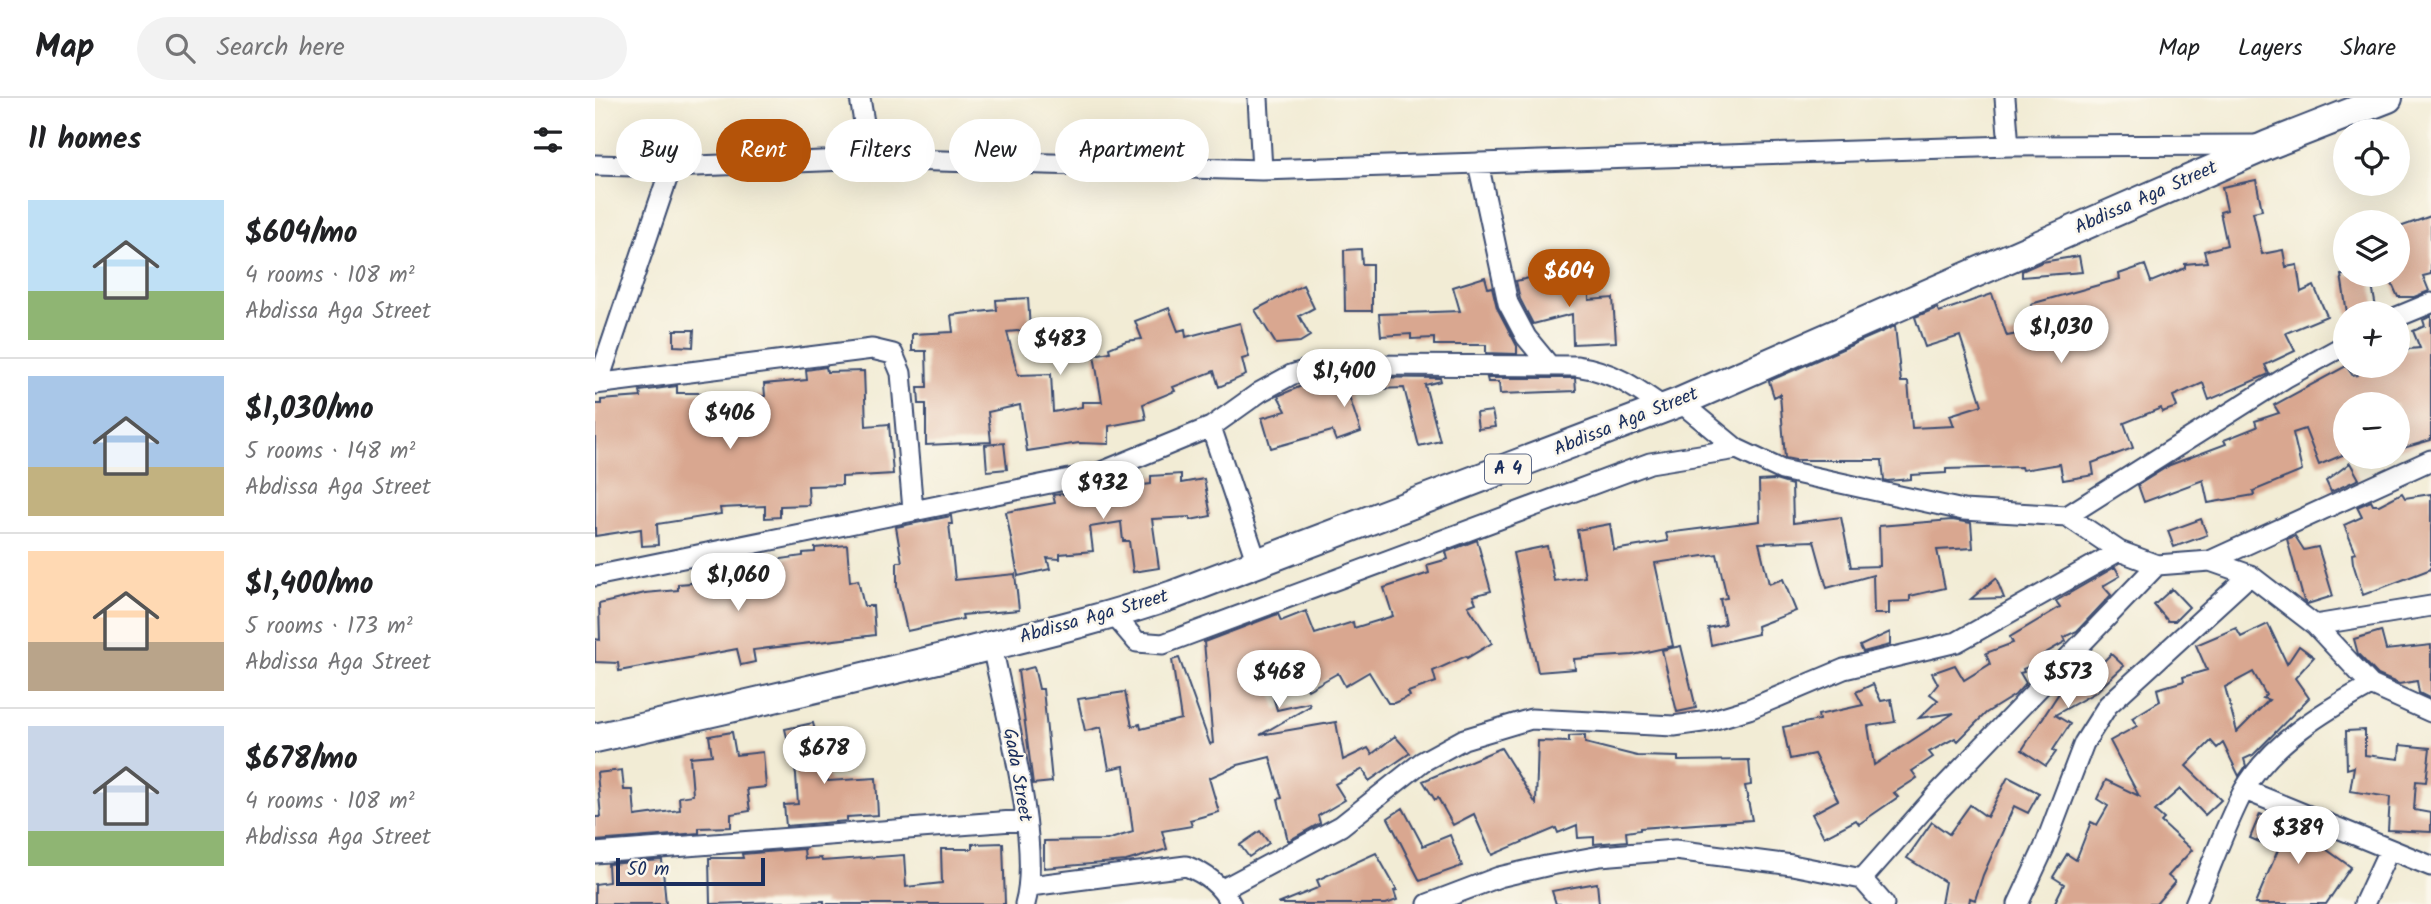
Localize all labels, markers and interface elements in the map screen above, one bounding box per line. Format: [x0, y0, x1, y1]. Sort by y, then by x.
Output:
search box [137, 17, 627, 80]
text: Map [35, 22, 95, 75]
text: Search here [217, 27, 345, 69]
icon: search [161, 29, 199, 67]
text: Map [2158, 29, 2200, 68]
text: Layers [2238, 29, 2302, 68]
text: Share [2340, 29, 2396, 68]
text: 11 homes [28, 116, 141, 164]
chip: Buy [616, 119, 702, 182]
chip: Rent [716, 119, 811, 182]
chip: Filters [825, 119, 935, 182]
chip: New [949, 119, 1041, 182]
chip: Apartment [1055, 119, 1209, 182]
map controls [2333, 119, 2410, 469]
button: locate [2333, 119, 2410, 196]
icon: filters [529, 121, 567, 159]
street label: Abdissa Aga Street [2070, 153, 2223, 243]
text: $604/mo [245, 210, 357, 258]
button: layers [2333, 210, 2410, 287]
icon: home [84, 228, 168, 312]
pin: $604 [1528, 250, 1610, 309]
text: $604 [1544, 254, 1594, 290]
text: 4 rooms · 108 m² [245, 258, 415, 294]
text: Abdissa Aga Street [245, 294, 431, 330]
button: + [2333, 301, 2410, 378]
pin: $1,030 [2004, 306, 2118, 365]
text: $1,030 [2030, 310, 2092, 346]
pin: $483 [1019, 317, 1101, 377]
text: $483 [1034, 322, 1086, 358]
pin: $1,400 [1287, 350, 1401, 409]
text: $1,400 [1313, 354, 1375, 390]
street label: Abdissa Aga Street [1549, 379, 1703, 465]
text: $1,030/mo [245, 386, 374, 434]
pin: $406 [689, 392, 771, 451]
button: − [2333, 392, 2410, 469]
text: $406 [705, 396, 755, 432]
icon: home [84, 404, 168, 488]
text: 5 rooms · 148 m² [245, 434, 415, 470]
road number: A 4 [1485, 454, 1531, 484]
pin: $932 [1062, 462, 1144, 521]
text: $932 [1077, 466, 1129, 502]
text: Abdissa Aga Street [245, 470, 431, 506]
pin: $1,060 [681, 554, 795, 613]
text: $1,060 [707, 558, 769, 594]
text: $1,400/mo [245, 561, 374, 609]
icon: home [84, 579, 168, 663]
street label: Abdissa Aga Street [1016, 581, 1173, 653]
text: 5 rooms · 173 m² [245, 609, 413, 645]
text: Abdissa Aga Street [245, 645, 431, 681]
pin: $468 [1238, 650, 1320, 710]
pin: $573 [2027, 650, 2109, 710]
text: $468 [1253, 655, 1305, 691]
text: $573 [2044, 655, 2092, 691]
pin: $678 [783, 726, 865, 786]
street label: Gada Street [994, 726, 1040, 825]
text: $678 [799, 731, 849, 767]
text: $678/mo [245, 736, 358, 784]
icon: home [84, 754, 168, 838]
text: 4 rooms · 108 m² [245, 784, 415, 820]
pin: $389 [2257, 806, 2339, 866]
text: $389 [2272, 811, 2324, 847]
text: Abdissa Aga Street [245, 820, 431, 856]
scale bar [616, 855, 765, 887]
text: 50 m [627, 855, 669, 885]

